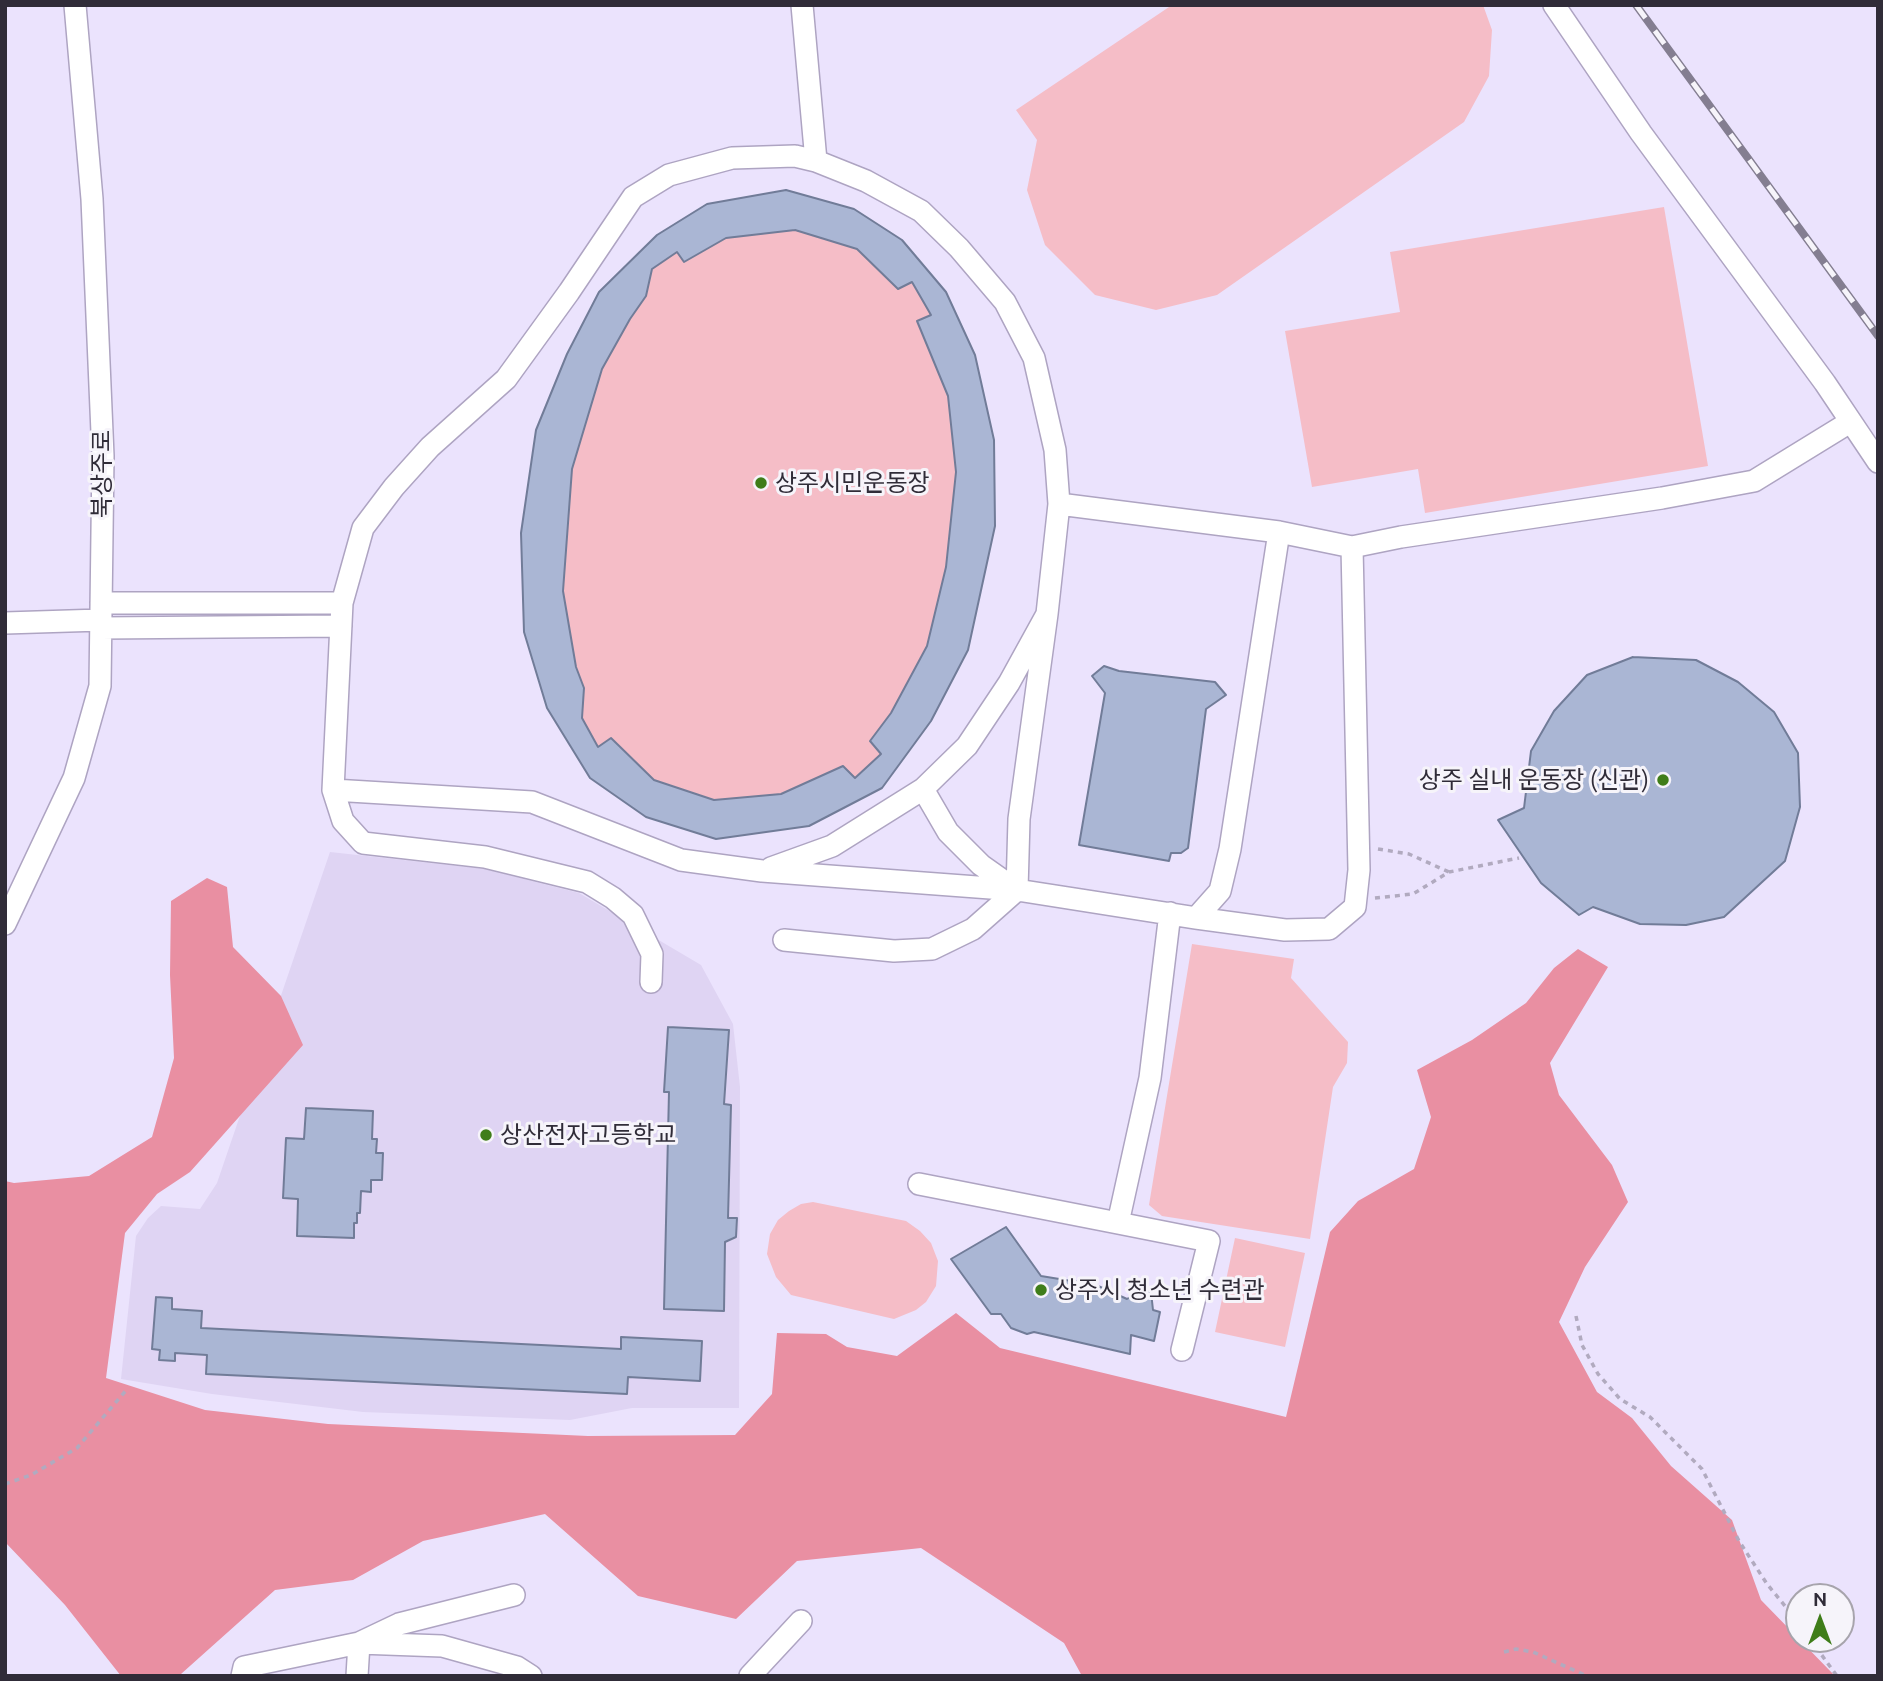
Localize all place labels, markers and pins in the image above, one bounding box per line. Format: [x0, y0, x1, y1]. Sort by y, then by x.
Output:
place label: 상주시민운동장 [775, 469, 930, 497]
marker: 상주시민운동장 [753, 475, 769, 491]
place label: 상주 실내 운동장 (신관) [1419, 766, 1649, 794]
marker: 상주 실내 운동장 (신관) [1655, 772, 1671, 788]
place label: 상산전자고등학교 [500, 1121, 677, 1149]
marker: 상산전자고등학교 [478, 1127, 494, 1143]
place label: 상주시 청소년 수련관 [1055, 1276, 1265, 1304]
marker: 상주시 청소년 수련관 [1033, 1282, 1049, 1298]

